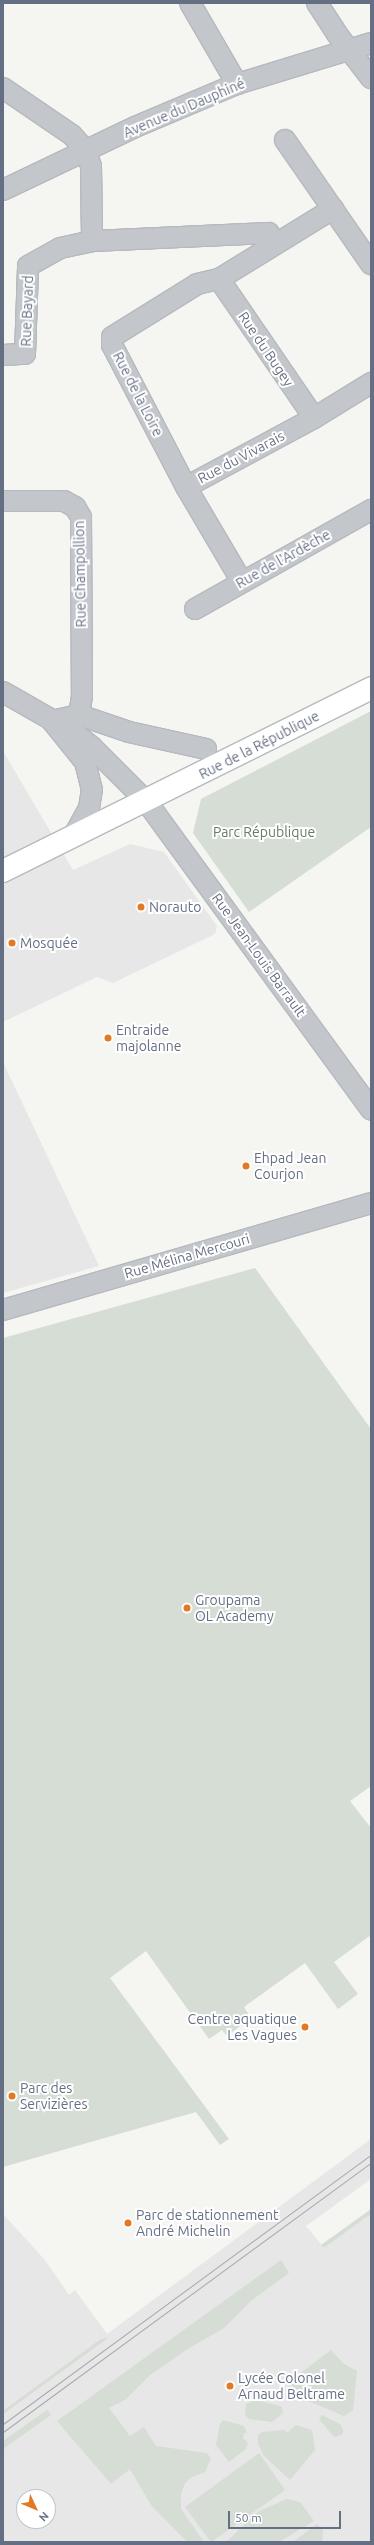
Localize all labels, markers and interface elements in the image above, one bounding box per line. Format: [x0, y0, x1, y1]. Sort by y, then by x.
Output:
street label: Avenue du Dauphiné [121, 75, 247, 141]
street label: Rue Bayard [17, 275, 37, 347]
street label: Rue du Bugey [235, 308, 297, 390]
street label: Rue de la Loire [109, 349, 167, 439]
street label: Rue du Vivarais [195, 427, 287, 487]
street label: Rue Champollion [71, 520, 89, 628]
street label: Rue de l'Ardèche [233, 526, 333, 592]
street label: Rue de la République [196, 707, 322, 783]
park label: Parc République [213, 824, 315, 840]
street label: Rue Jean-Louis Barrault [209, 890, 309, 1020]
place label: Norauto [149, 899, 201, 915]
marker: Norauto [136, 902, 146, 912]
place label: Mosquée [20, 935, 78, 951]
marker: Mosquée [7, 938, 17, 948]
place label: Entraide majolanne [116, 1022, 181, 1054]
marker: Entraide majolanne [103, 1033, 113, 1043]
place label: Ehpad Jean Courjon [254, 1150, 326, 1182]
marker: Ehpad Jean Courjon [241, 1161, 251, 1171]
street label: Rue Mélina Mercouri [122, 1230, 252, 1282]
place label: Groupama OL Academy [195, 1592, 274, 1624]
marker: Groupama OL Academy [182, 1603, 192, 1613]
place label: Centre aquatique Les Vagues [188, 2011, 297, 2044]
marker: Centre aquatique Les Vagues [300, 2022, 310, 2032]
place label: Parc des Servizières [20, 2080, 88, 2112]
marker: Parc des Servizières [7, 2091, 17, 2101]
place label: Parc de stationnement André Michelin [136, 2207, 278, 2240]
marker: Parc de stationnement André Michelin [123, 2218, 133, 2228]
place label: Lycée Colonel Arnaud Beltrame [238, 2370, 345, 2402]
marker: Lycée Colonel Arnaud Beltrame [225, 2381, 235, 2391]
north arrow [16, 2489, 56, 2529]
scale bar [230, 2503, 343, 2529]
text: N [37, 2510, 51, 2524]
text: 50 m [235, 2511, 262, 2524]

